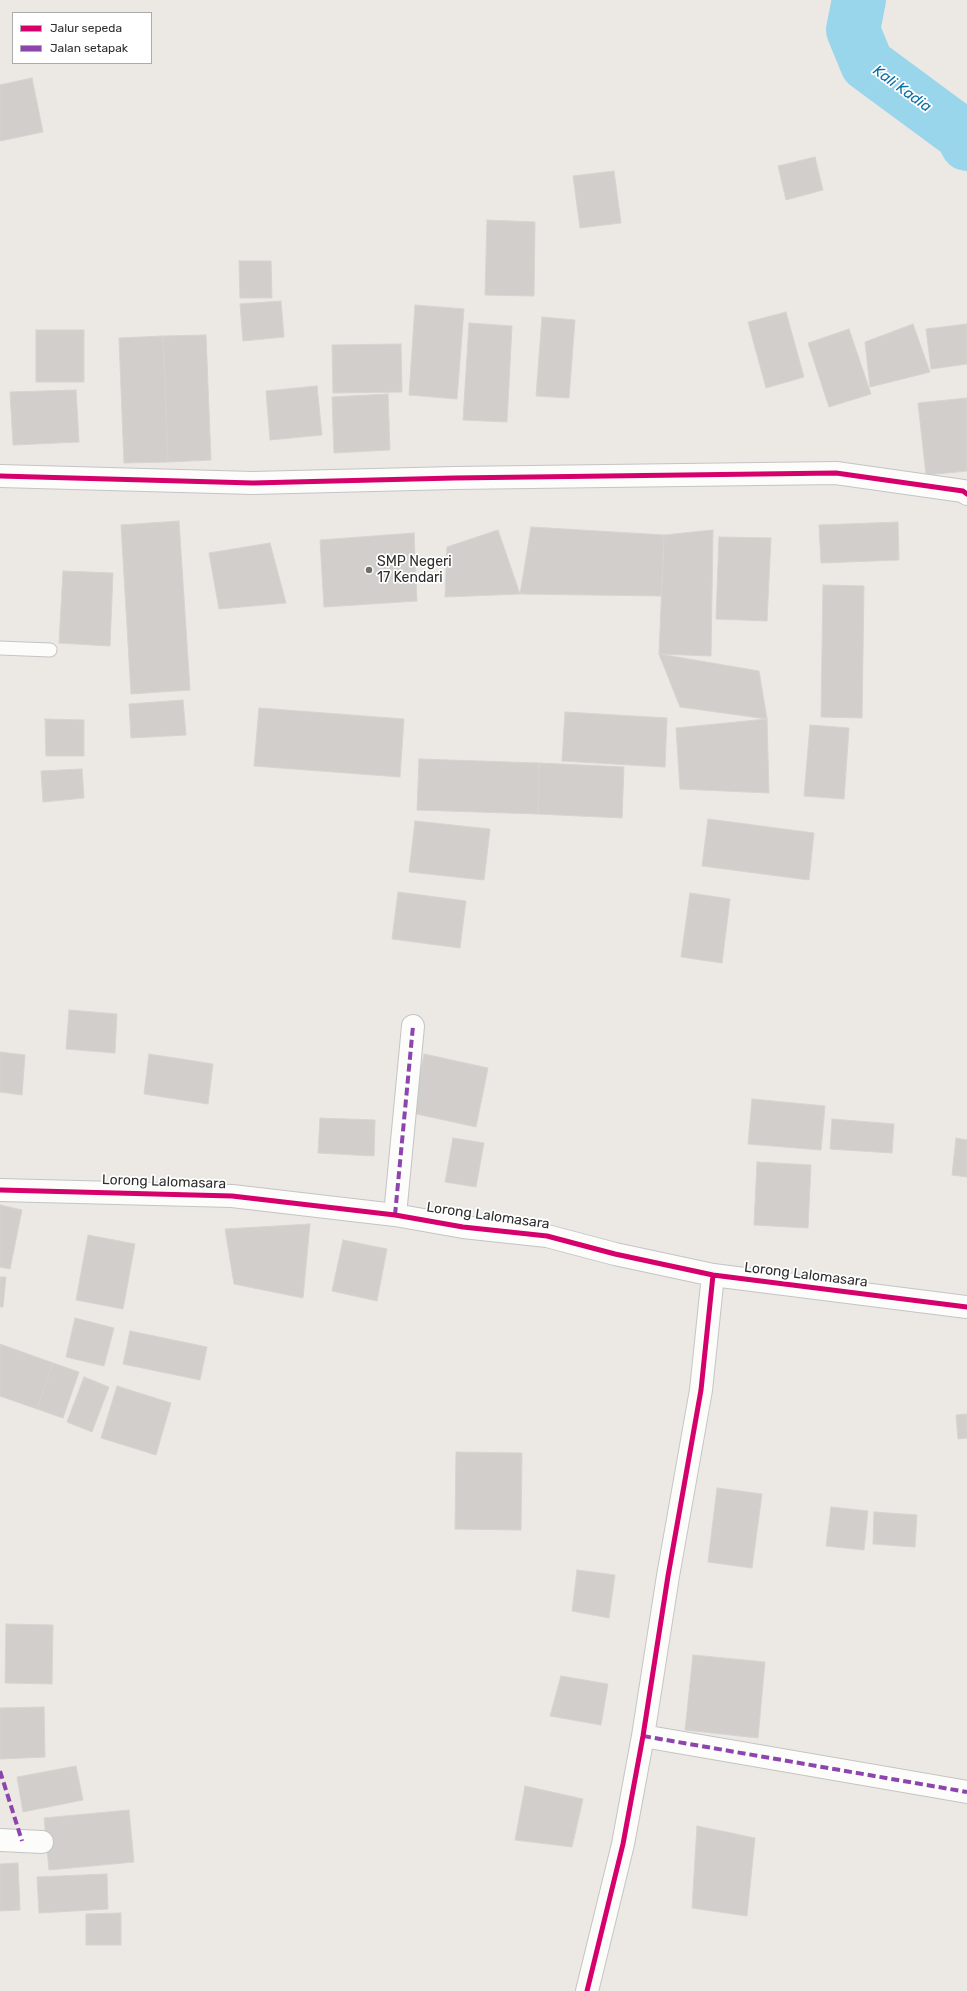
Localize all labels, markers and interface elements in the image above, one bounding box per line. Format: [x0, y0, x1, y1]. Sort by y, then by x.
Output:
legend [12, 12, 152, 64]
text: Jalur sepeda [50, 21, 122, 35]
text: Jalan setapak [50, 41, 128, 55]
water label: Kali Kadia [869, 62, 935, 116]
place label: SMP Negeri 17 Kendari [377, 554, 452, 586]
marker: SMP Negeri 17 Kendari [364, 565, 374, 575]
street label: Lorong Lalomasara [102, 1171, 226, 1193]
street label: Lorong Lalomasara [425, 1199, 551, 1233]
street label: Lorong Lalomasara [743, 1259, 869, 1291]

